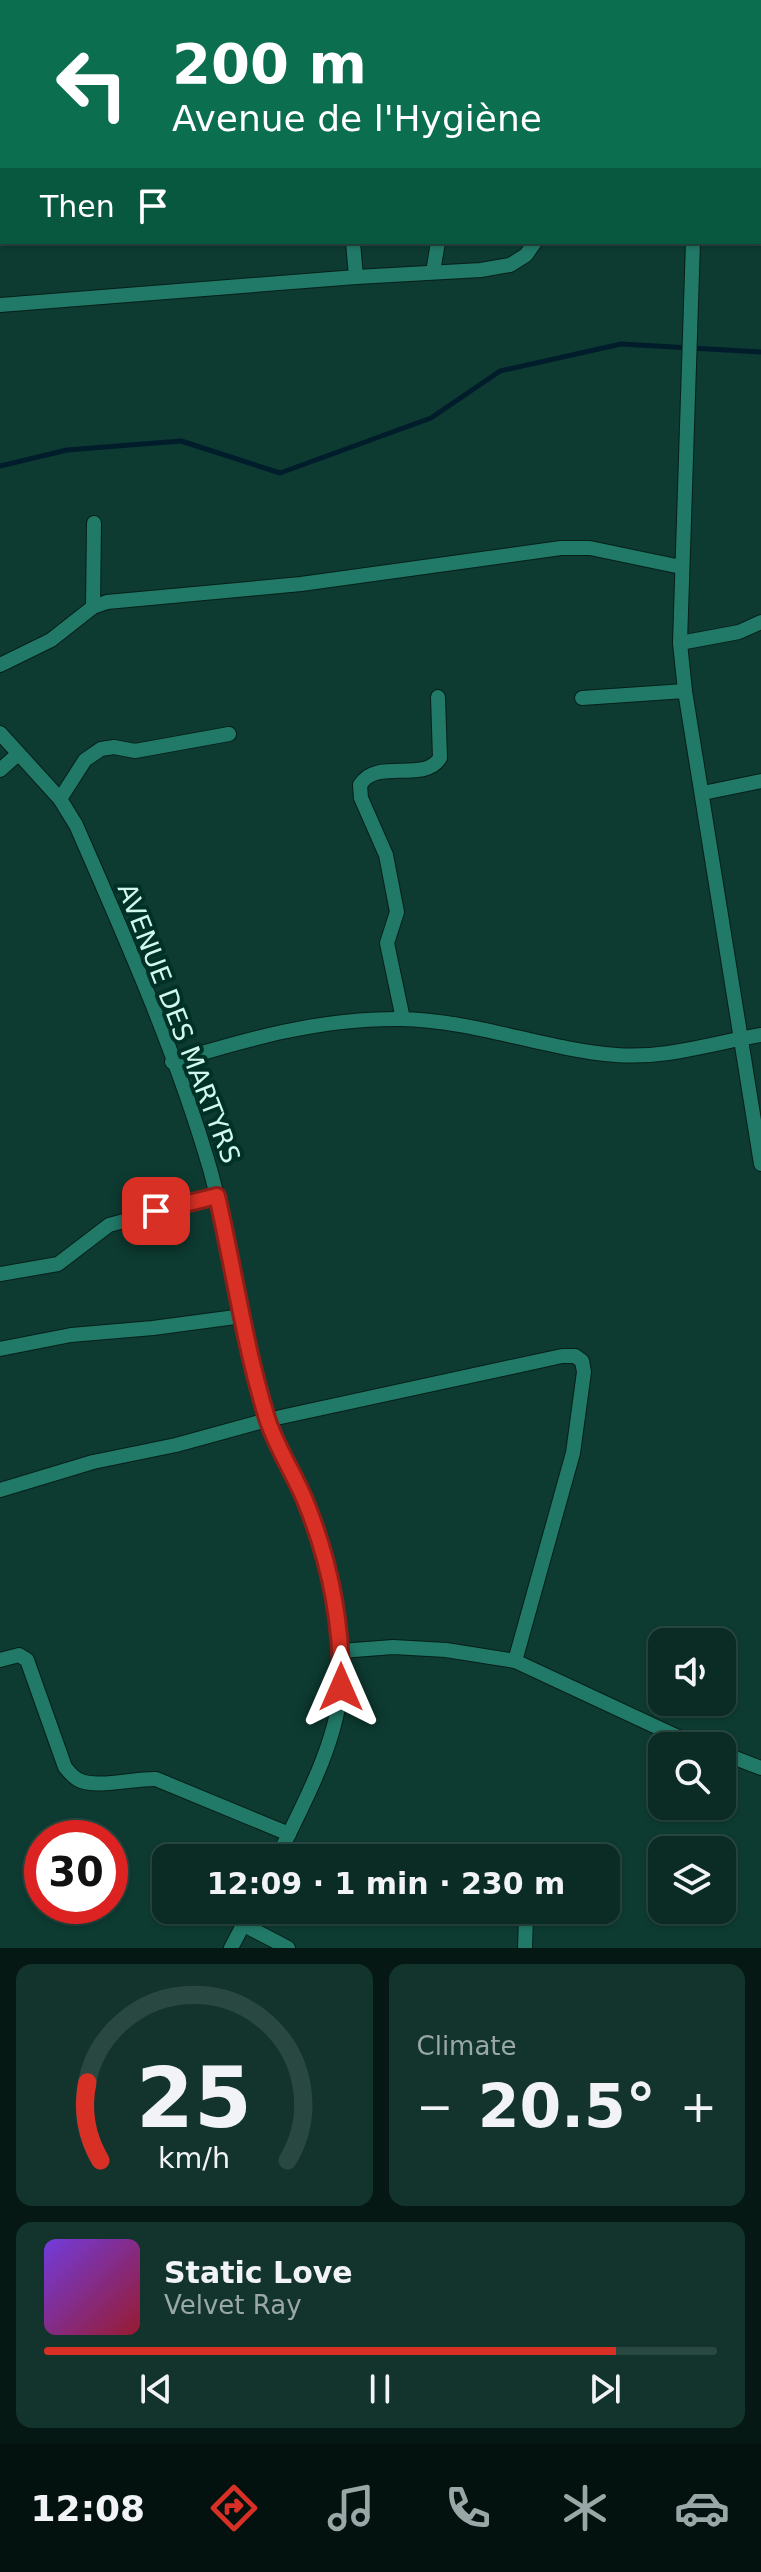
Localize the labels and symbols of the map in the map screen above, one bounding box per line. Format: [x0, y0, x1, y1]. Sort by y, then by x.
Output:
street label: AVENUE DES MARTYRS [112, 879, 246, 1167]
pin [122, 1177, 190, 1245]
position arrow [299, 1645, 383, 1729]
speed limit sign: 30 [24, 1820, 128, 1924]

